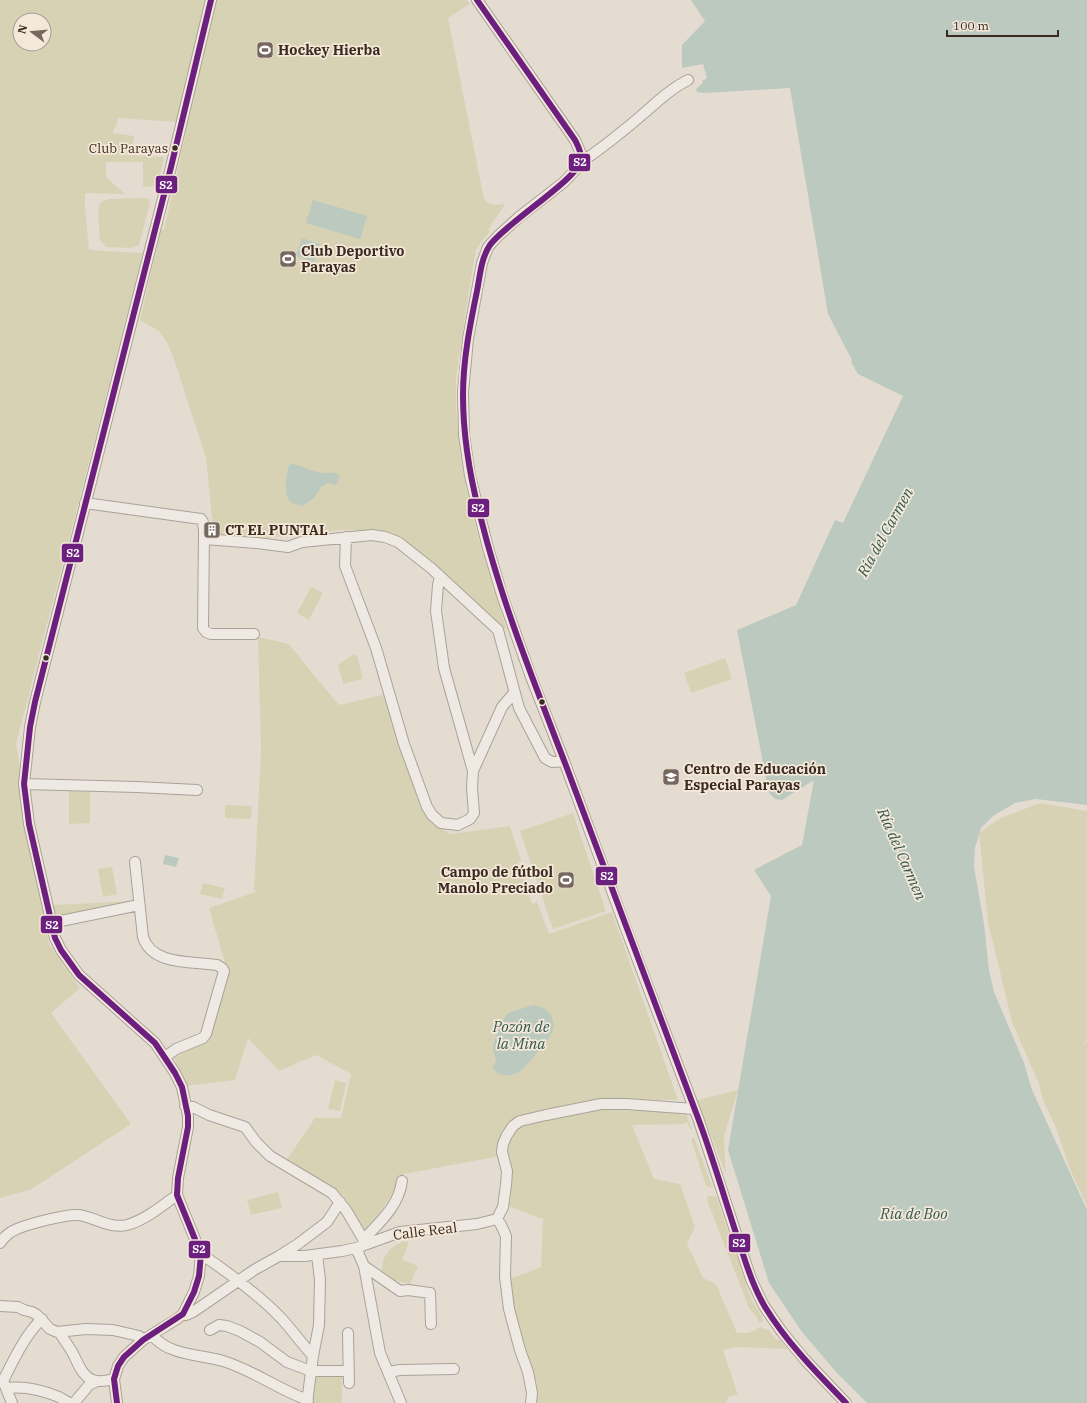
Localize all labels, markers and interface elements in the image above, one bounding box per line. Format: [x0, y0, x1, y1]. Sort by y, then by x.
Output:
north arrow [12, 12, 52, 52]
scale bar [947, 12, 1058, 38]
text: 100 m [953, 18, 989, 33]
text: N [14, 23, 30, 35]
sports icon: Hockey Hierba [255, 40, 275, 60]
place label: Hockey Hierba [278, 41, 380, 59]
place label: Club Parayas [89, 140, 168, 157]
marker: Club Parayas [170, 143, 180, 153]
line badge: S2 [568, 153, 591, 172]
text: S2 [573, 155, 587, 169]
line badge: S2 [155, 175, 178, 194]
text: S2 [159, 178, 173, 192]
place label: Club Deportivo Parayas [301, 242, 405, 276]
sports icon: Club Deportivo Parayas [278, 249, 298, 269]
water label: Ría del Carmen [852, 484, 917, 581]
line badge: S2 [467, 498, 490, 518]
text: S2 [471, 501, 485, 515]
building icon: CT EL PUNTAL [202, 520, 222, 540]
place label: CT EL PUNTAL [225, 521, 328, 539]
line badge: S2 [61, 543, 84, 563]
text: S2 [66, 546, 80, 560]
unlabelled marker [41, 653, 51, 663]
unlabelled marker [537, 697, 547, 707]
place label: Centro de Educación Especial Parayas [684, 760, 826, 794]
school or university icon: Centro de Educación Especial Parayas [661, 767, 681, 787]
water label: Ría del Carmen [873, 804, 931, 903]
place label: Campo de fútbol Manolo Preciado [438, 863, 553, 897]
line badge: S2 [595, 866, 618, 886]
text: S2 [600, 869, 614, 883]
sports icon: Campo de fútbol Manolo Preciado [556, 870, 576, 890]
line badge: S2 [40, 915, 63, 934]
text: S2 [45, 918, 59, 932]
water label: Pozón de la Mina [492, 1017, 550, 1053]
water label: Ría de Boo [879, 1204, 948, 1223]
street label: Calle Real [392, 1218, 458, 1244]
line badge: S2 [728, 1233, 751, 1253]
text: S2 [732, 1236, 746, 1250]
line badge: S2 [188, 1240, 211, 1259]
text: S2 [192, 1242, 206, 1256]

